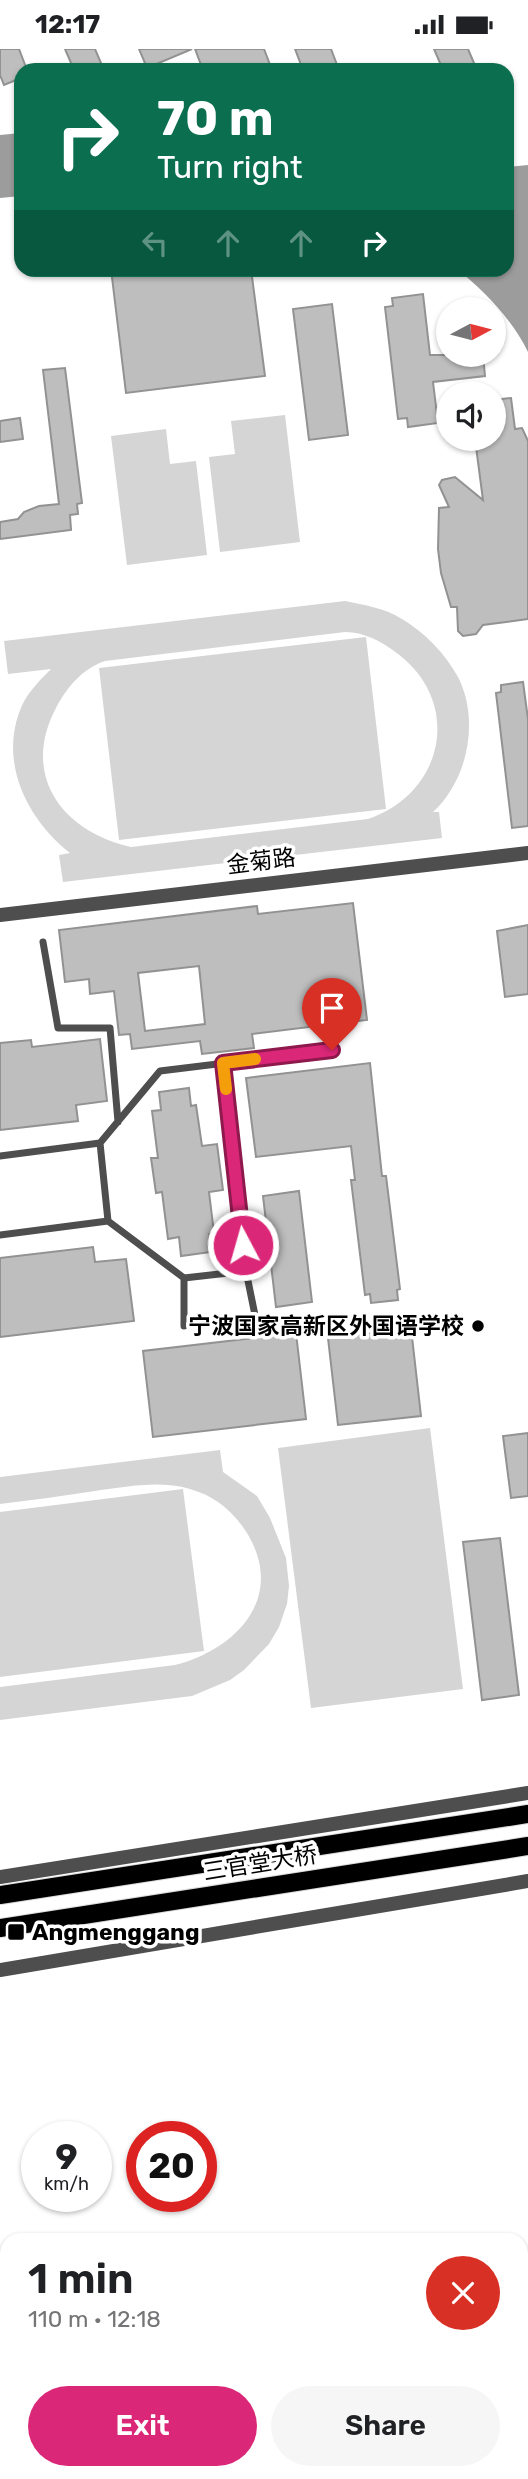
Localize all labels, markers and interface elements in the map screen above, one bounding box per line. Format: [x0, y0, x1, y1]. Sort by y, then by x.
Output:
text: 12:17 [35, 9, 100, 40]
text: 70 m [157, 89, 274, 147]
icon: right [42, 91, 133, 182]
text: Turn right [157, 148, 302, 186]
icon: left [136, 224, 174, 262]
icon: ahead [209, 224, 247, 262]
icon: ahead [282, 224, 320, 262]
icon: right [355, 224, 393, 262]
north arrow [436, 297, 506, 367]
map controls [436, 297, 506, 451]
button: sound [436, 381, 506, 451]
street label: 金菊路 [225, 843, 297, 879]
pin [302, 978, 362, 1050]
icon: arrive [313, 989, 351, 1027]
position arrow [206, 1208, 280, 1282]
place label: 宁波国家高新区外国语学校 [188, 1312, 464, 1340]
marker: 宁波国家高新区外国语学校 [470, 1318, 486, 1334]
street label: 三官堂大桥 [201, 1840, 319, 1886]
place label: Angmenggang [32, 1918, 199, 1946]
marker: Angmenggang [6, 1922, 26, 1942]
speed limit sign: 20 [126, 2121, 217, 2212]
text: 9 [55, 2136, 78, 2178]
text: km/h [44, 2173, 89, 2195]
text: 1 min [28, 2254, 134, 2304]
button: close [426, 2256, 500, 2330]
text: 110 m · 12:18 [28, 2305, 161, 2333]
button: Exit [28, 2386, 257, 2466]
button: Share [271, 2386, 500, 2466]

